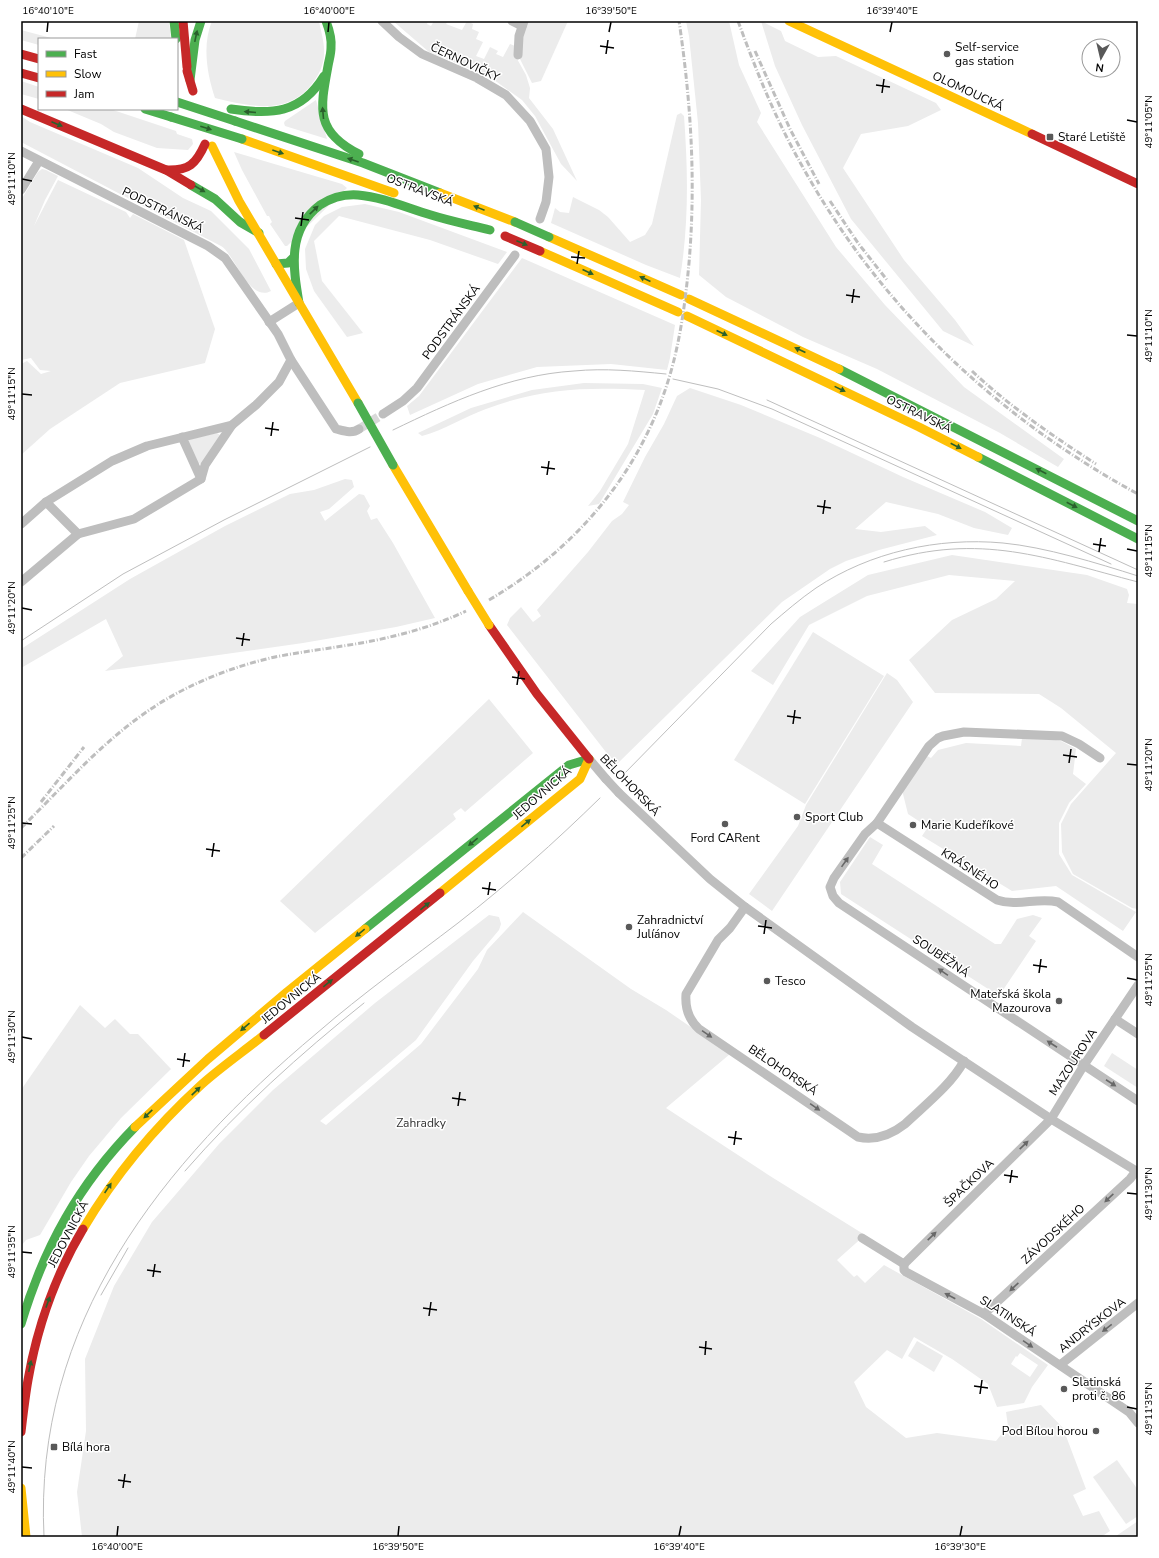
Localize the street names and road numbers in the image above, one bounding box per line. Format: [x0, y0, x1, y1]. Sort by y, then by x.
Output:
street label: ČERNOVIČKY [428, 39, 503, 85]
street label: OLOMOUCKÁ [930, 68, 1006, 115]
street label: OSTRAVSKÁ [384, 170, 456, 210]
street label: PODSTRÁNSKÁ [120, 183, 207, 237]
street label: PODSTRÁNSKÁ [418, 281, 484, 363]
street label: OSTRAVSKÁ [884, 391, 955, 437]
street label: BĚLOHORSKÁ [596, 751, 664, 820]
street label: JEDOVNICKÁ [508, 763, 575, 824]
street label: KRÁSNÉHO [938, 844, 1002, 894]
street label: SOUBĚŽNÁ [910, 931, 973, 981]
street label: JEDOVNICKÁ [257, 969, 325, 1028]
street label: MAZOUROVA [1045, 1025, 1101, 1099]
street label: BĚLOHORSKÁ [745, 1041, 821, 1099]
street label: ŠPAČKOVA [941, 1155, 998, 1211]
street label: JEDOVNICKÁ [43, 1198, 92, 1271]
street label: ZÁVODSKÉHO [1018, 1200, 1088, 1268]
street label: SLATINSKÁ [977, 1292, 1039, 1340]
street label: ANDRÝSKOVA [1055, 1294, 1129, 1356]

